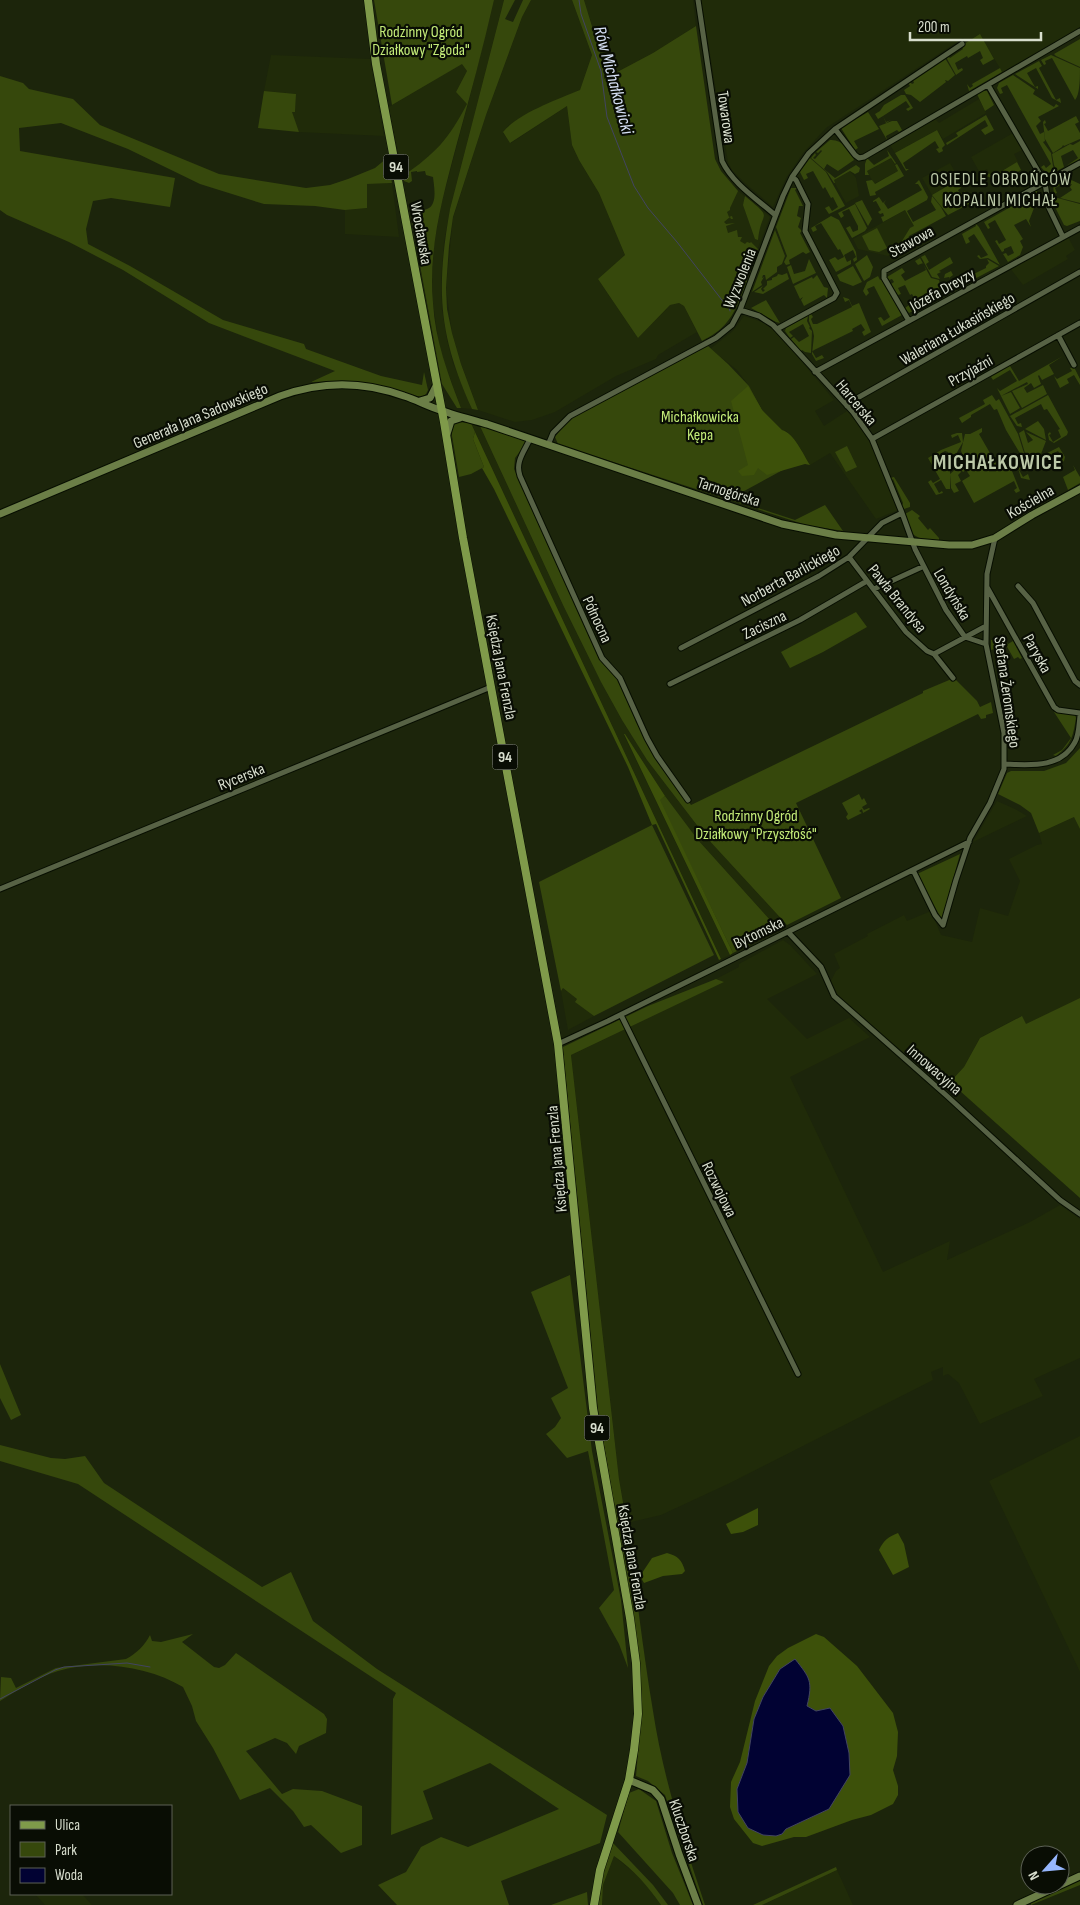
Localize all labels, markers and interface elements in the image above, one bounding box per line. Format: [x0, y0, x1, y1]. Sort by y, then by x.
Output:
scale bar [910, 10, 1041, 42]
text: 200 m [918, 18, 950, 37]
park label: Rodzinny Ogród Działkowy "Zgoda" [372, 23, 470, 60]
water label: Rów Michałkowicki [589, 24, 638, 137]
street label: Towarowa [712, 90, 739, 145]
road number: 94 [384, 154, 408, 180]
district label: OSIEDLE OBROŃCÓW KOPALNI MICHAŁ [930, 169, 1072, 211]
street label: Wrocławska [406, 200, 435, 266]
street label: Stawowa [886, 222, 937, 262]
street label: Wyzwolenia [720, 246, 761, 311]
street label: Józefa Dreyzy [906, 265, 979, 316]
street label: Waleriana Łukasińskiego [897, 289, 1019, 370]
street label: Przyjaźni [945, 351, 996, 391]
street label: Harcerska [831, 376, 880, 430]
street label: Generała Jana Sadowskiego [130, 379, 271, 453]
park label: Michałkowicka Kępa [661, 408, 739, 445]
district label: MICHAŁKOWICE [933, 450, 1063, 475]
street label: Tarnogórska [695, 473, 762, 511]
street label: Kościelna [1004, 481, 1058, 523]
street label: Norberta Barlickiego [738, 541, 843, 611]
street label: Pawła Brandysa [864, 561, 930, 637]
street label: Londyńska [929, 565, 975, 624]
street label: Północna [578, 593, 616, 646]
street label: Zaciszna [740, 607, 790, 644]
street label: Księdza Jana Frenzla [481, 613, 520, 722]
street label: Paryska [1018, 631, 1055, 677]
street label: Stefana Żeromskiego [989, 635, 1024, 749]
road number: 94 [492, 744, 518, 770]
street label: Rycerska [216, 760, 268, 795]
park label: Rodzinny Ogród Działkowy "Przyszłość" [695, 807, 817, 844]
street label: Bytomska [731, 913, 787, 954]
street label: Innowacyjna [903, 1041, 965, 1099]
street label: Księdza Jana Frenzla [543, 1105, 572, 1213]
street label: Rozwojowa [697, 1159, 740, 1221]
road number: 94 [584, 1416, 610, 1440]
street label: Księdza Jana Frenzla [613, 1503, 650, 1612]
street label: Kluczborska [664, 1797, 703, 1864]
legend [10, 1805, 172, 1895]
text: Ulica [55, 1816, 80, 1835]
text: Park [55, 1841, 77, 1860]
north arrow [1020, 1845, 1070, 1895]
text: Woda [55, 1866, 83, 1885]
text: N [1025, 1868, 1043, 1883]

